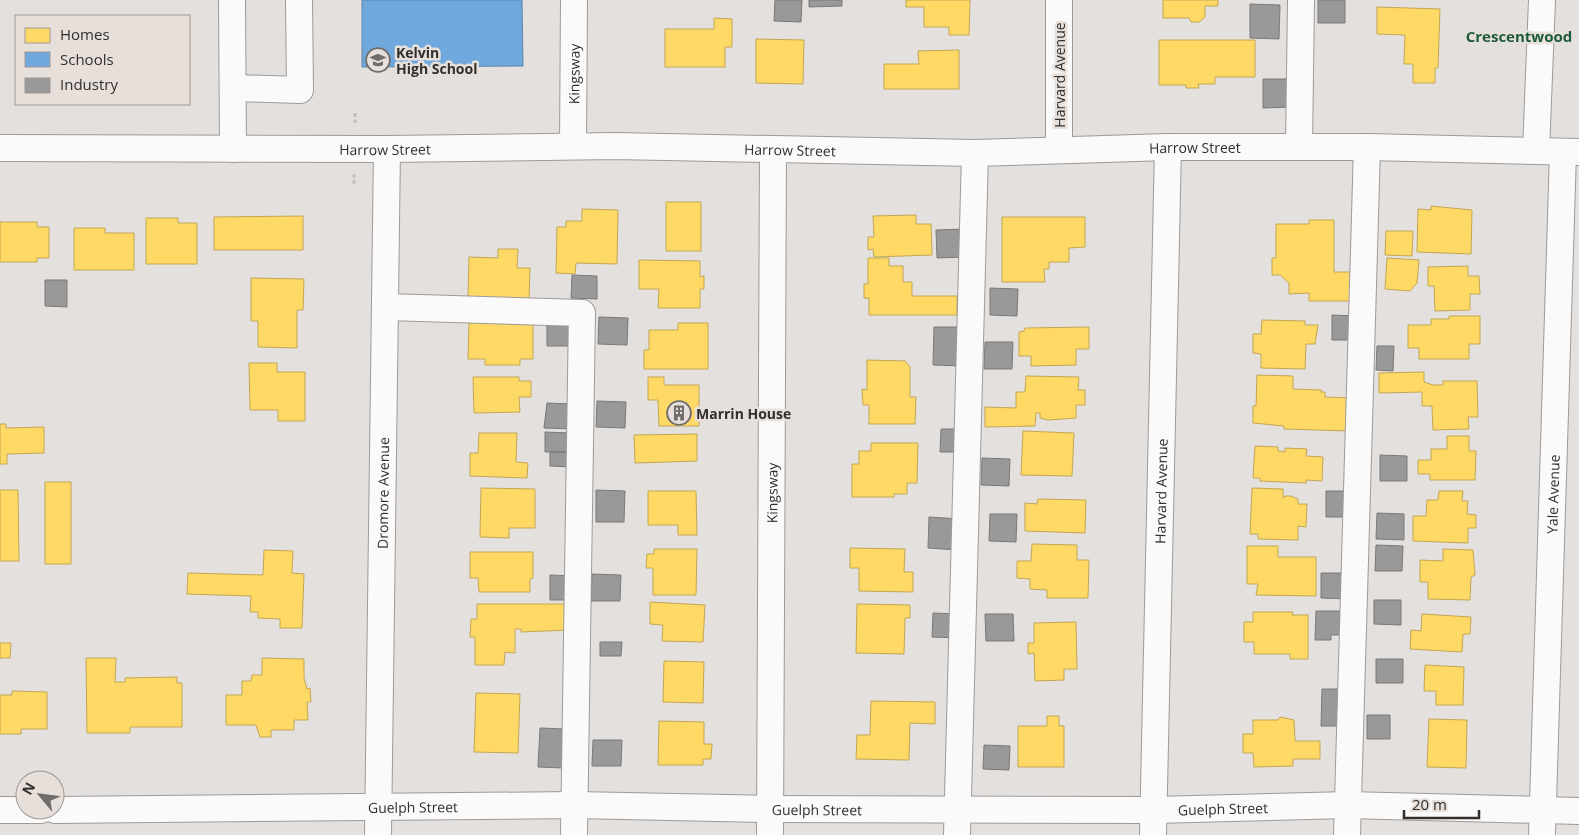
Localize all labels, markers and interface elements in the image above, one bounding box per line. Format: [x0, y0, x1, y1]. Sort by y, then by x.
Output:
legend [15, 15, 190, 105]
street label: Harvard Avenue [1050, 22, 1069, 128]
text: Homes [60, 24, 110, 44]
district label: Crescentwood [1466, 26, 1572, 46]
place label: Kelvin High School [396, 43, 477, 78]
street label: Kingsway [564, 43, 583, 104]
school or university icon: Kelvin High School [365, 47, 391, 73]
text: Schools [60, 49, 114, 69]
text: Industry [60, 74, 118, 94]
street label: Harrow Street [1149, 138, 1241, 157]
street label: Harrow Street [339, 139, 431, 159]
street label: Harrow Street [744, 139, 836, 160]
building icon: Marrin House [666, 400, 692, 426]
place label: Marrin House [696, 404, 791, 423]
street label: Dromore Avenue [372, 437, 393, 549]
street label: Harvard Avenue [1150, 438, 1171, 544]
street label: Yale Avenue [1542, 454, 1563, 534]
street label: Kingsway [762, 462, 781, 523]
north arrow [15, 770, 65, 820]
text: N [17, 779, 39, 798]
scale bar [1404, 788, 1479, 820]
text: 20 m [1412, 794, 1447, 814]
street label: Guelph Street [368, 797, 458, 816]
street label: Guelph Street [1178, 798, 1268, 819]
street label: Guelph Street [772, 800, 862, 819]

